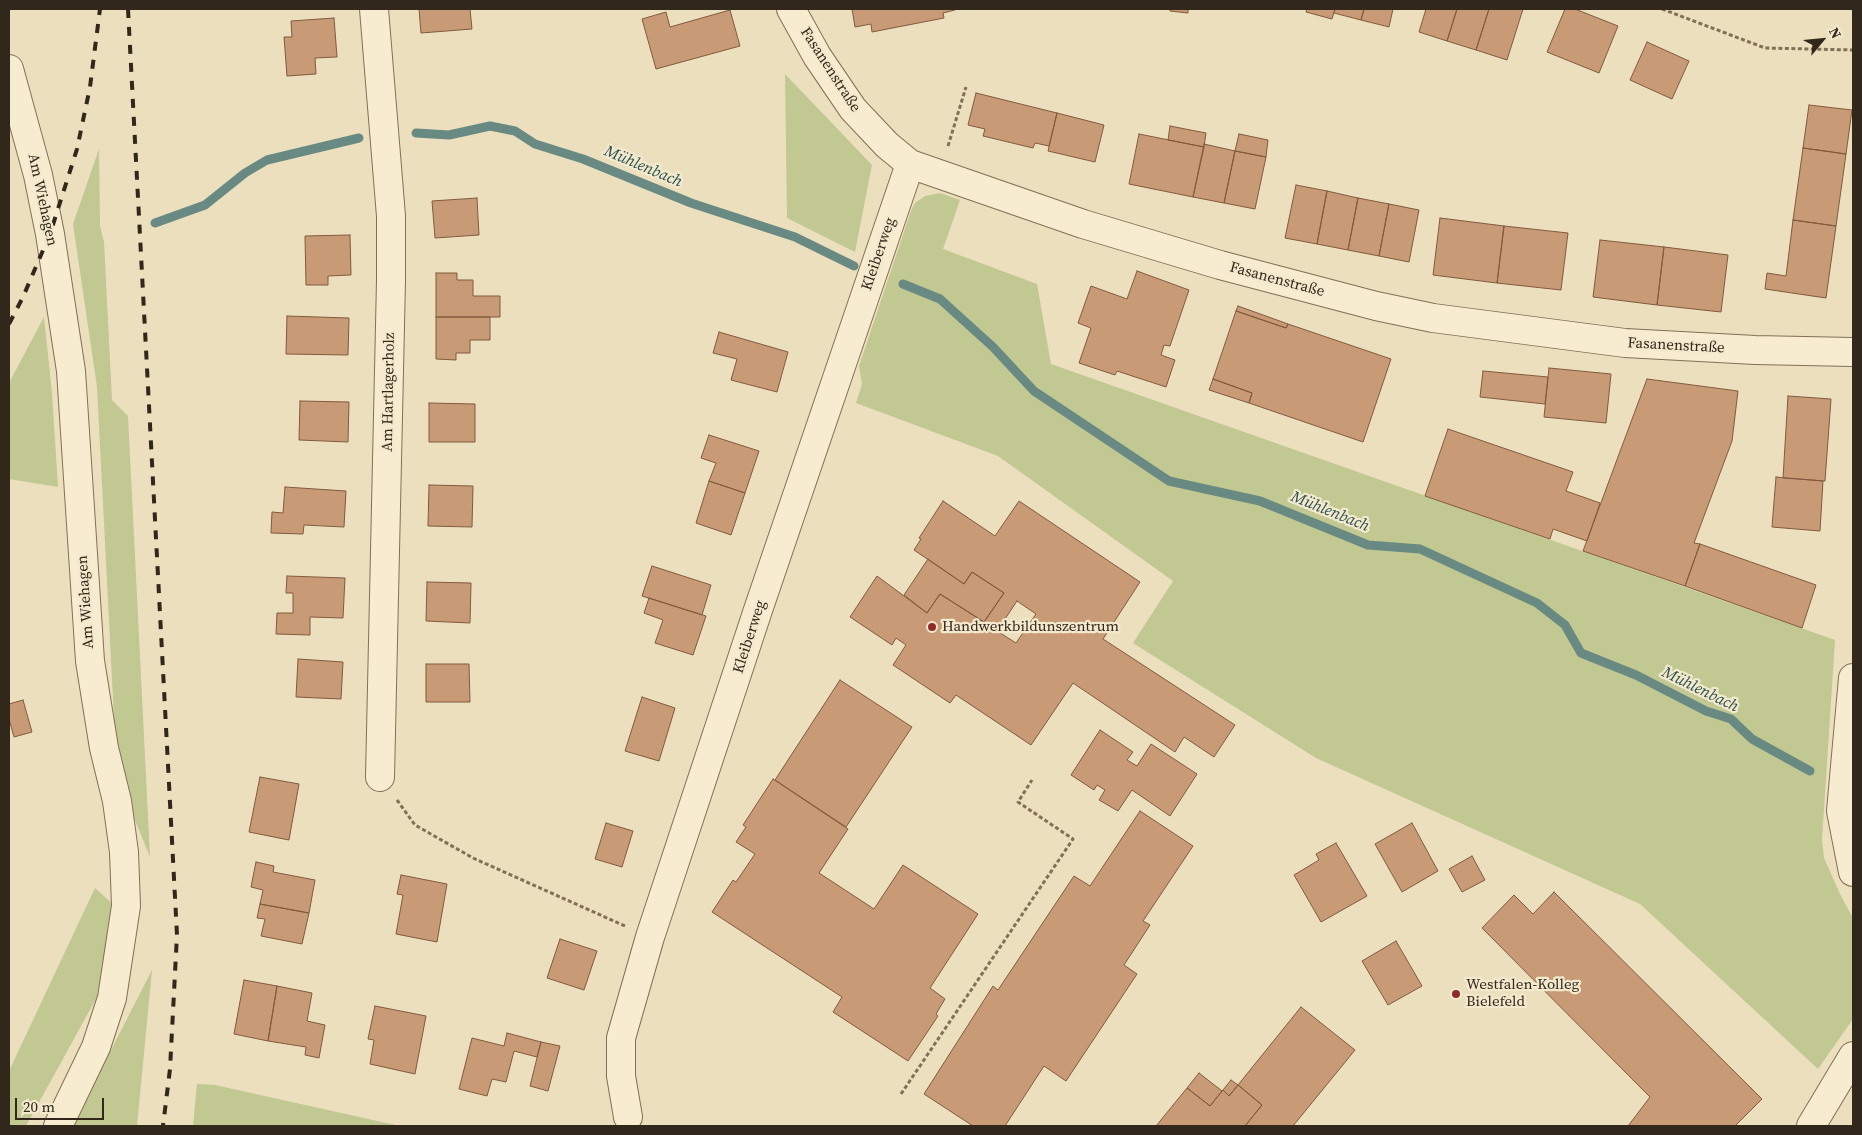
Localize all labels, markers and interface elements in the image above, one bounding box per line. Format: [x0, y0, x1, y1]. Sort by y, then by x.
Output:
north arrow [1797, 15, 1847, 65]
street label: Fasanenstraße [796, 24, 864, 116]
text: N [1824, 24, 1846, 42]
water label: Mühlenbach [601, 142, 685, 192]
street label: Am Wiehagen [23, 152, 61, 248]
street label: Kleiberweg [858, 215, 900, 293]
street label: Fasanenstraße [1228, 259, 1326, 301]
street label: Am Hartlagerholz [379, 332, 399, 452]
street label: Fasanenstraße [1627, 334, 1725, 358]
water label: Mühlenbach [1288, 488, 1372, 536]
street label: Am Wiehagen [74, 555, 98, 649]
street label: Kleiberweg [730, 598, 770, 676]
place label: Handwerkbildunszentrum [942, 618, 1119, 636]
marker: Handwerkbildunszentrum [926, 621, 938, 633]
water label: Mühlenbach [1659, 663, 1741, 717]
place label: Westfalen-Kolleg Bielefeld [1466, 976, 1579, 1011]
marker: Westfalen-Kolleg Bielefeld [1450, 988, 1462, 1000]
scale bar [18, 1088, 106, 1120]
text: 20 m [23, 1096, 55, 1117]

